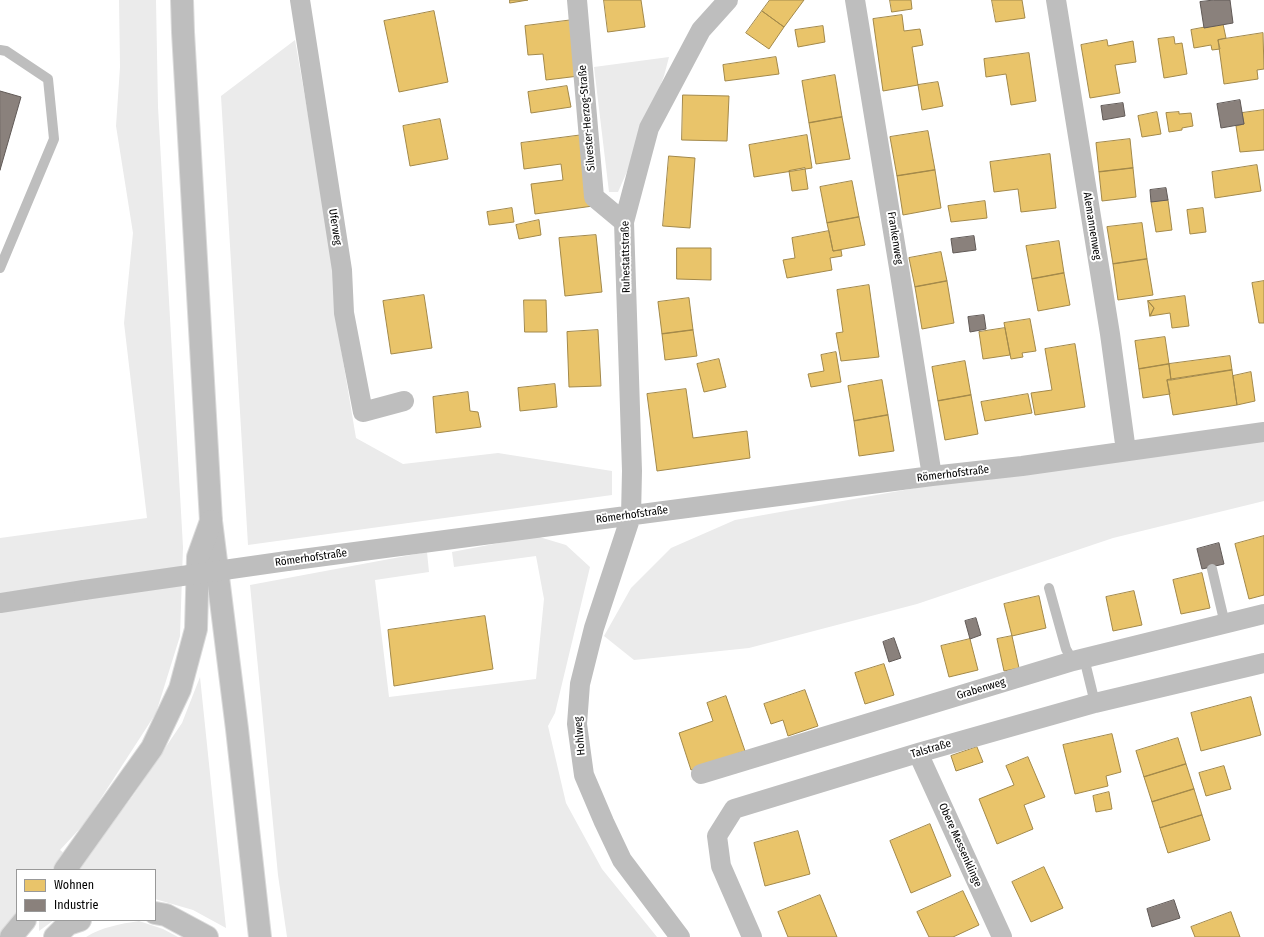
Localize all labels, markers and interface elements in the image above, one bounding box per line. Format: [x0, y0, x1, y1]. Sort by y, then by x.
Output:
street label: Silvester-Herzog-Straße [576, 65, 598, 171]
street label: Alemannenweg [1080, 191, 1104, 261]
street label: Uferweg [326, 208, 344, 246]
street label: Frankenweg [884, 211, 906, 265]
street label: Ruhestattstraße [619, 221, 633, 293]
street label: Römerhofstraße [916, 463, 990, 485]
street label: Römerhofstraße [595, 503, 669, 527]
street label: Römerhofstraße [274, 546, 348, 570]
street label: Grabenweg [955, 675, 1007, 703]
street label: Hohlweg [572, 716, 588, 756]
street label: Talstraße [909, 737, 953, 761]
street label: Obere Messenklinge [936, 801, 984, 889]
legend [16, 869, 156, 921]
text: Wohnen [54, 878, 94, 892]
text: Industrie [54, 898, 98, 912]

